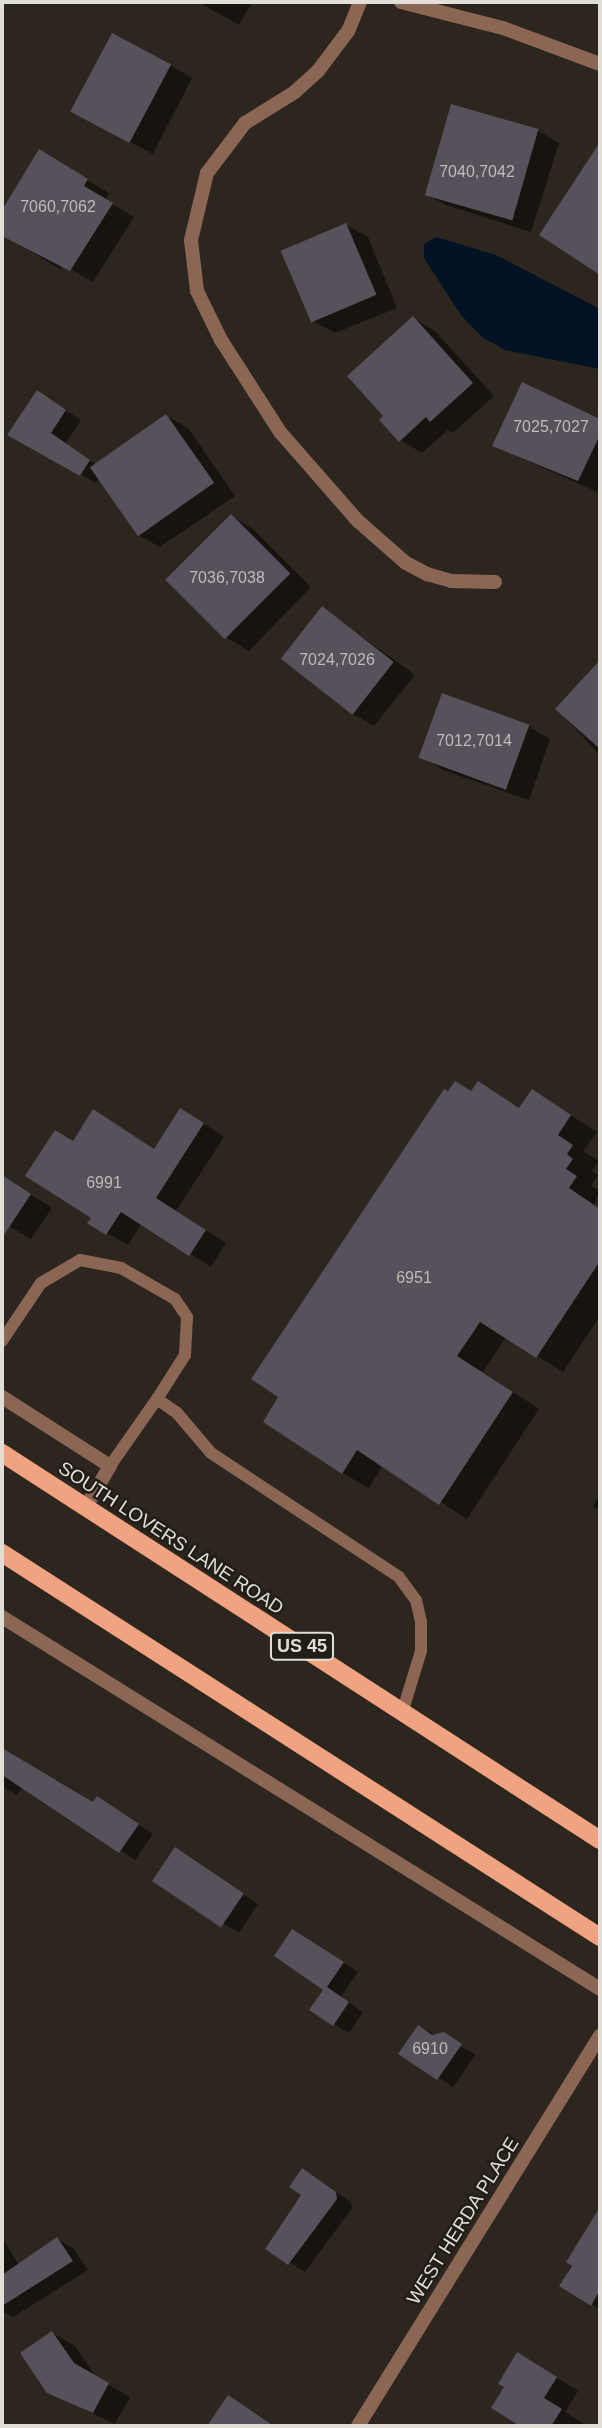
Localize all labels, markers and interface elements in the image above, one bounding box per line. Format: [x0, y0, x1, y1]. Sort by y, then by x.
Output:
house number: 7040,7042 [439, 162, 515, 182]
house number: 7060,7062 [20, 197, 96, 217]
house number: 7025,7027 [513, 417, 589, 437]
house number: 7036,7038 [189, 568, 265, 588]
house number: 7024,7026 [299, 650, 375, 670]
house number: 7012,7014 [436, 731, 512, 751]
house number: 6991 [86, 1173, 122, 1193]
house number: 6951 [396, 1268, 432, 1288]
street label: SOUTH LOVERS LANE ROAD [54, 1457, 288, 1619]
road number: US 45 [269, 1632, 335, 1660]
house number: 6910 [412, 2039, 448, 2059]
street label: WEST HERDA PLACE [402, 2133, 524, 2309]

